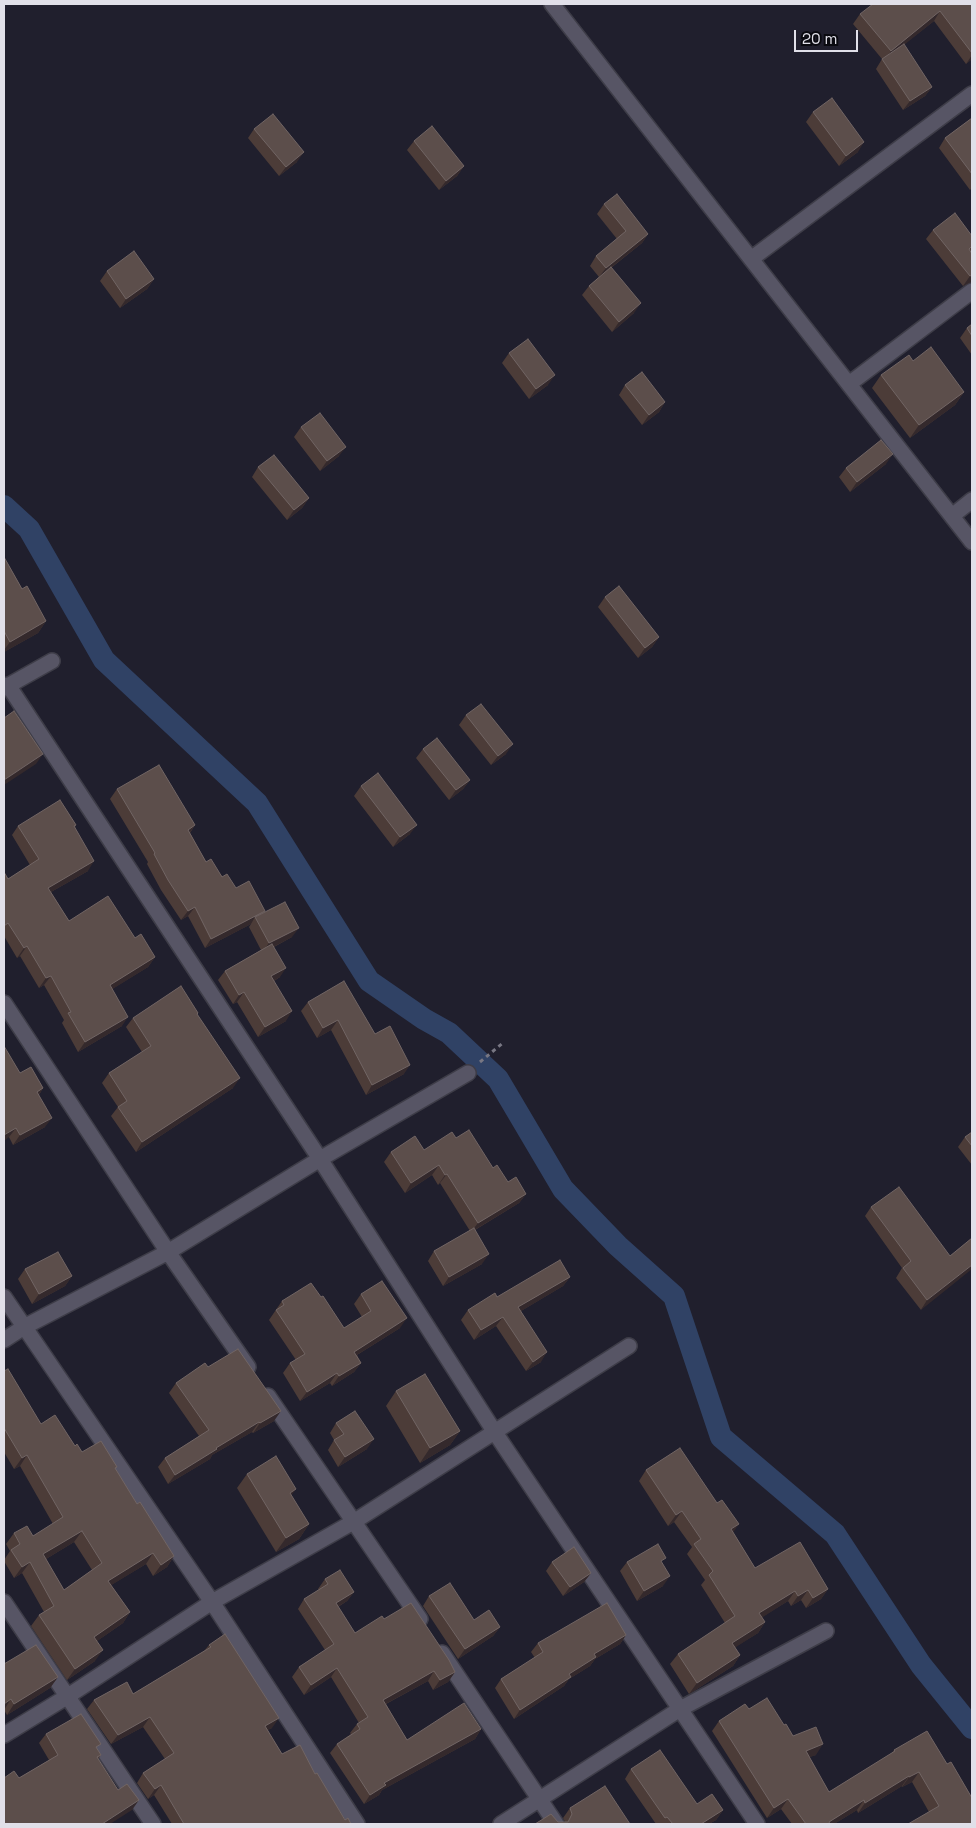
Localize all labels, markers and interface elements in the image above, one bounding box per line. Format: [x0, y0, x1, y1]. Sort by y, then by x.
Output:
scale bar [796, 20, 860, 52]
text: 20 m [802, 29, 837, 48]

